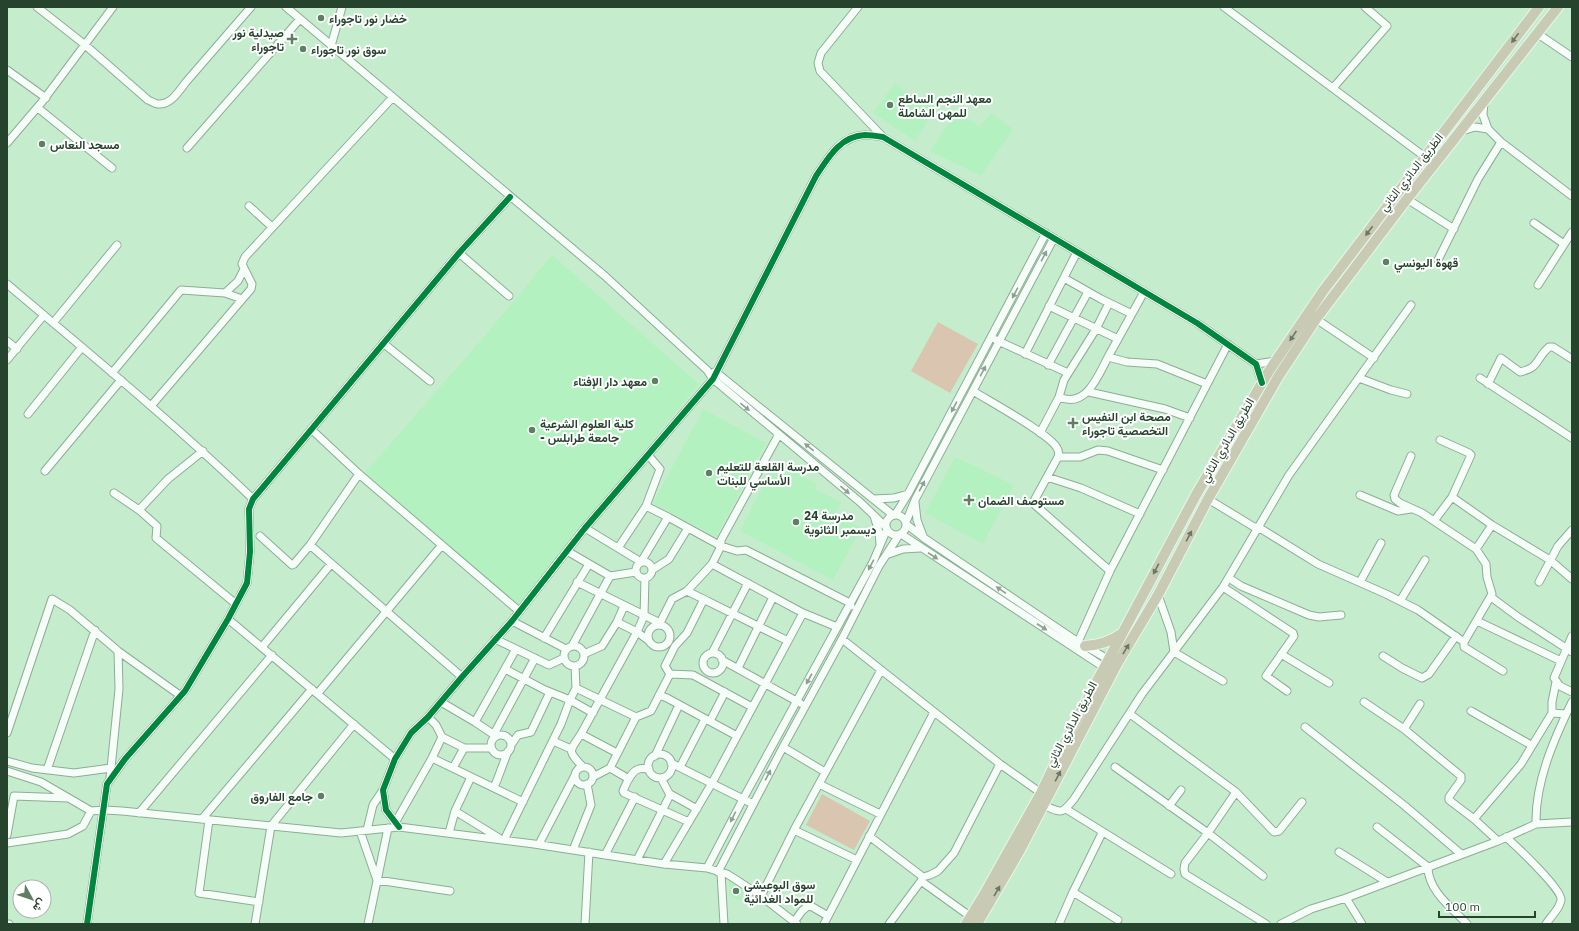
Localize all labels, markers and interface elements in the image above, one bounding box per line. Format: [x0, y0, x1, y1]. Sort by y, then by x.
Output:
place label: خضار نور تاجوراء [329, 11, 407, 27]
marker: خضار نور تاجوراء [316, 13, 326, 23]
place label: صيدلية نور تاجوراء [231, 25, 284, 55]
one-way arrow [1512, 33, 1520, 43]
marker: صيدلية نور تاجوراء [287, 34, 297, 44]
place label: سوق نور تاجوراء [311, 42, 387, 58]
marker: سوق نور تاجوراء [298, 44, 308, 54]
place label: معهد النجم الساطع للمهن الشاملة [898, 91, 992, 121]
marker: معهد النجم الساطع للمهن الشاملة [885, 100, 895, 110]
street label: الطريق الدائري الثاني [1376, 130, 1449, 216]
place label: مسجد النعاس [50, 137, 120, 152]
marker: مسجد النعاس [37, 139, 47, 149]
one-way arrow [1365, 225, 1373, 236]
one-way arrow [1041, 250, 1047, 262]
place label: قهوة اليونسي [1394, 255, 1459, 273]
marker: قهوة اليونسي [1381, 257, 1391, 267]
one-way arrow [1012, 287, 1018, 298]
one-way arrow [1289, 331, 1297, 341]
one-way arrow [980, 366, 986, 377]
place label: معهد دار الإفتاء [573, 374, 647, 390]
marker: معهد دار الإفتاء [650, 376, 660, 386]
street label: الطريق الدائري الثاني [1197, 395, 1260, 486]
one-way arrow [740, 402, 750, 411]
one-way arrow [951, 402, 957, 413]
place label: مصحة ابن النفيس التخصصية تاجوراء [1082, 409, 1171, 439]
place label: كلية العلوم الشرعية - جامعة طرابلس [540, 416, 634, 446]
marker: مصحة ابن النفيس التخصصية تاجوراء [1067, 417, 1079, 429]
marker: كلية العلوم الشرعية - جامعة طرابلس [527, 425, 537, 435]
one-way arrow [803, 443, 814, 451]
place label: مدرسة القلعة للتعليم الأساسي للبنات [717, 459, 820, 491]
marker: مدرسة القلعة للتعليم الأساسي للبنات [704, 468, 714, 478]
one-way arrow [919, 480, 926, 492]
one-way arrow [840, 485, 851, 494]
place label: مستوصف الضمان [978, 493, 1065, 509]
marker: مستوصف الضمان [963, 494, 975, 506]
place label: مدرسة 24 ديسمبر الثانوية [804, 508, 876, 538]
marker: مدرسة 24 ديسمبر الثانوية [791, 517, 801, 527]
one-way arrow [1186, 530, 1192, 541]
one-way arrow [928, 552, 938, 560]
one-way arrow [868, 559, 874, 570]
one-way arrow [1153, 563, 1160, 575]
one-way arrow [996, 586, 1007, 594]
one-way arrow [1037, 623, 1047, 631]
one-way arrow [1122, 643, 1129, 655]
one-way arrow [805, 673, 812, 685]
street label: الطريق الدائري الثاني [1042, 679, 1103, 771]
one-way arrow [765, 770, 772, 781]
one-way arrow [1055, 770, 1062, 782]
place label: جامع الفاروق [251, 789, 313, 805]
marker: جامع الفاروق [316, 791, 326, 801]
one-way arrow [730, 812, 736, 823]
place label: سوق البوعيشي للمواد الغدائية [744, 877, 816, 907]
north arrow [12, 879, 52, 919]
one-way arrow [994, 885, 1001, 897]
marker: سوق البوعيشي للمواد الغدائية [731, 886, 741, 896]
scale bar [1439, 893, 1535, 919]
text: ش [30, 896, 49, 915]
text: 100 m [1445, 899, 1480, 914]

